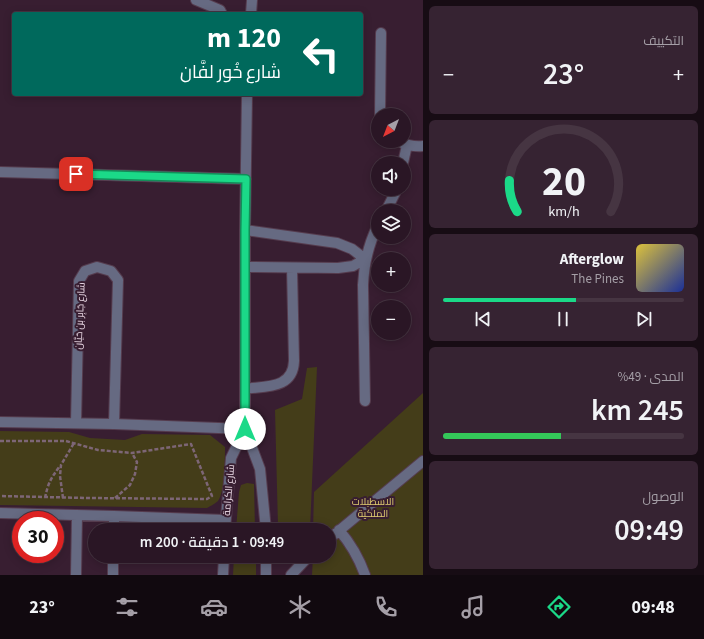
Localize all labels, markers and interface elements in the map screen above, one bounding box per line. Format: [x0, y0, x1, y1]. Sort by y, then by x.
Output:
text: 120 m [207, 18, 281, 58]
icon: left [295, 28, 347, 80]
text: التكييف [643, 32, 684, 50]
text: 23° [543, 53, 584, 96]
text: − [443, 59, 454, 91]
text: + [673, 59, 684, 91]
text: شارع خُور لفَّان [180, 60, 281, 85]
north arrow [371, 108, 411, 148]
map controls [371, 108, 411, 340]
text: 20 [542, 151, 585, 211]
button: sound [371, 156, 411, 196]
pin [59, 157, 93, 191]
icon: arrive [65, 163, 87, 185]
text: km/h [548, 200, 579, 221]
button: layers [371, 204, 411, 244]
text: Afterglow [560, 249, 624, 270]
button: + [371, 252, 411, 292]
text: The Pines [571, 270, 624, 288]
street label: شارع جَابِر بن حَيَّان [71, 282, 89, 350]
button: − [371, 300, 411, 340]
icon: previous [472, 308, 494, 330]
icon: pause [552, 308, 574, 330]
icon: next [633, 308, 655, 330]
text: المدى · 49% [617, 368, 684, 386]
text: 245 km [591, 389, 684, 432]
position arrow [224, 408, 266, 450]
street label: شارع الكرامة [220, 464, 238, 516]
text: الوصول [643, 488, 684, 506]
park label: الاسطبلات الملكية [352, 495, 394, 521]
text: 09:49 [614, 509, 684, 552]
speed limit sign: 30 [12, 511, 64, 563]
text: 09:49 · 1 دقيقة · 200 m [140, 532, 284, 553]
icon: filters [113, 593, 141, 621]
icon: car [200, 593, 228, 621]
icon: climate [286, 593, 314, 621]
icon: phone [372, 593, 400, 621]
icon: music [459, 593, 487, 621]
icon: directions [545, 593, 573, 621]
text: 23° [29, 595, 55, 620]
text: 09:48 [631, 595, 675, 620]

